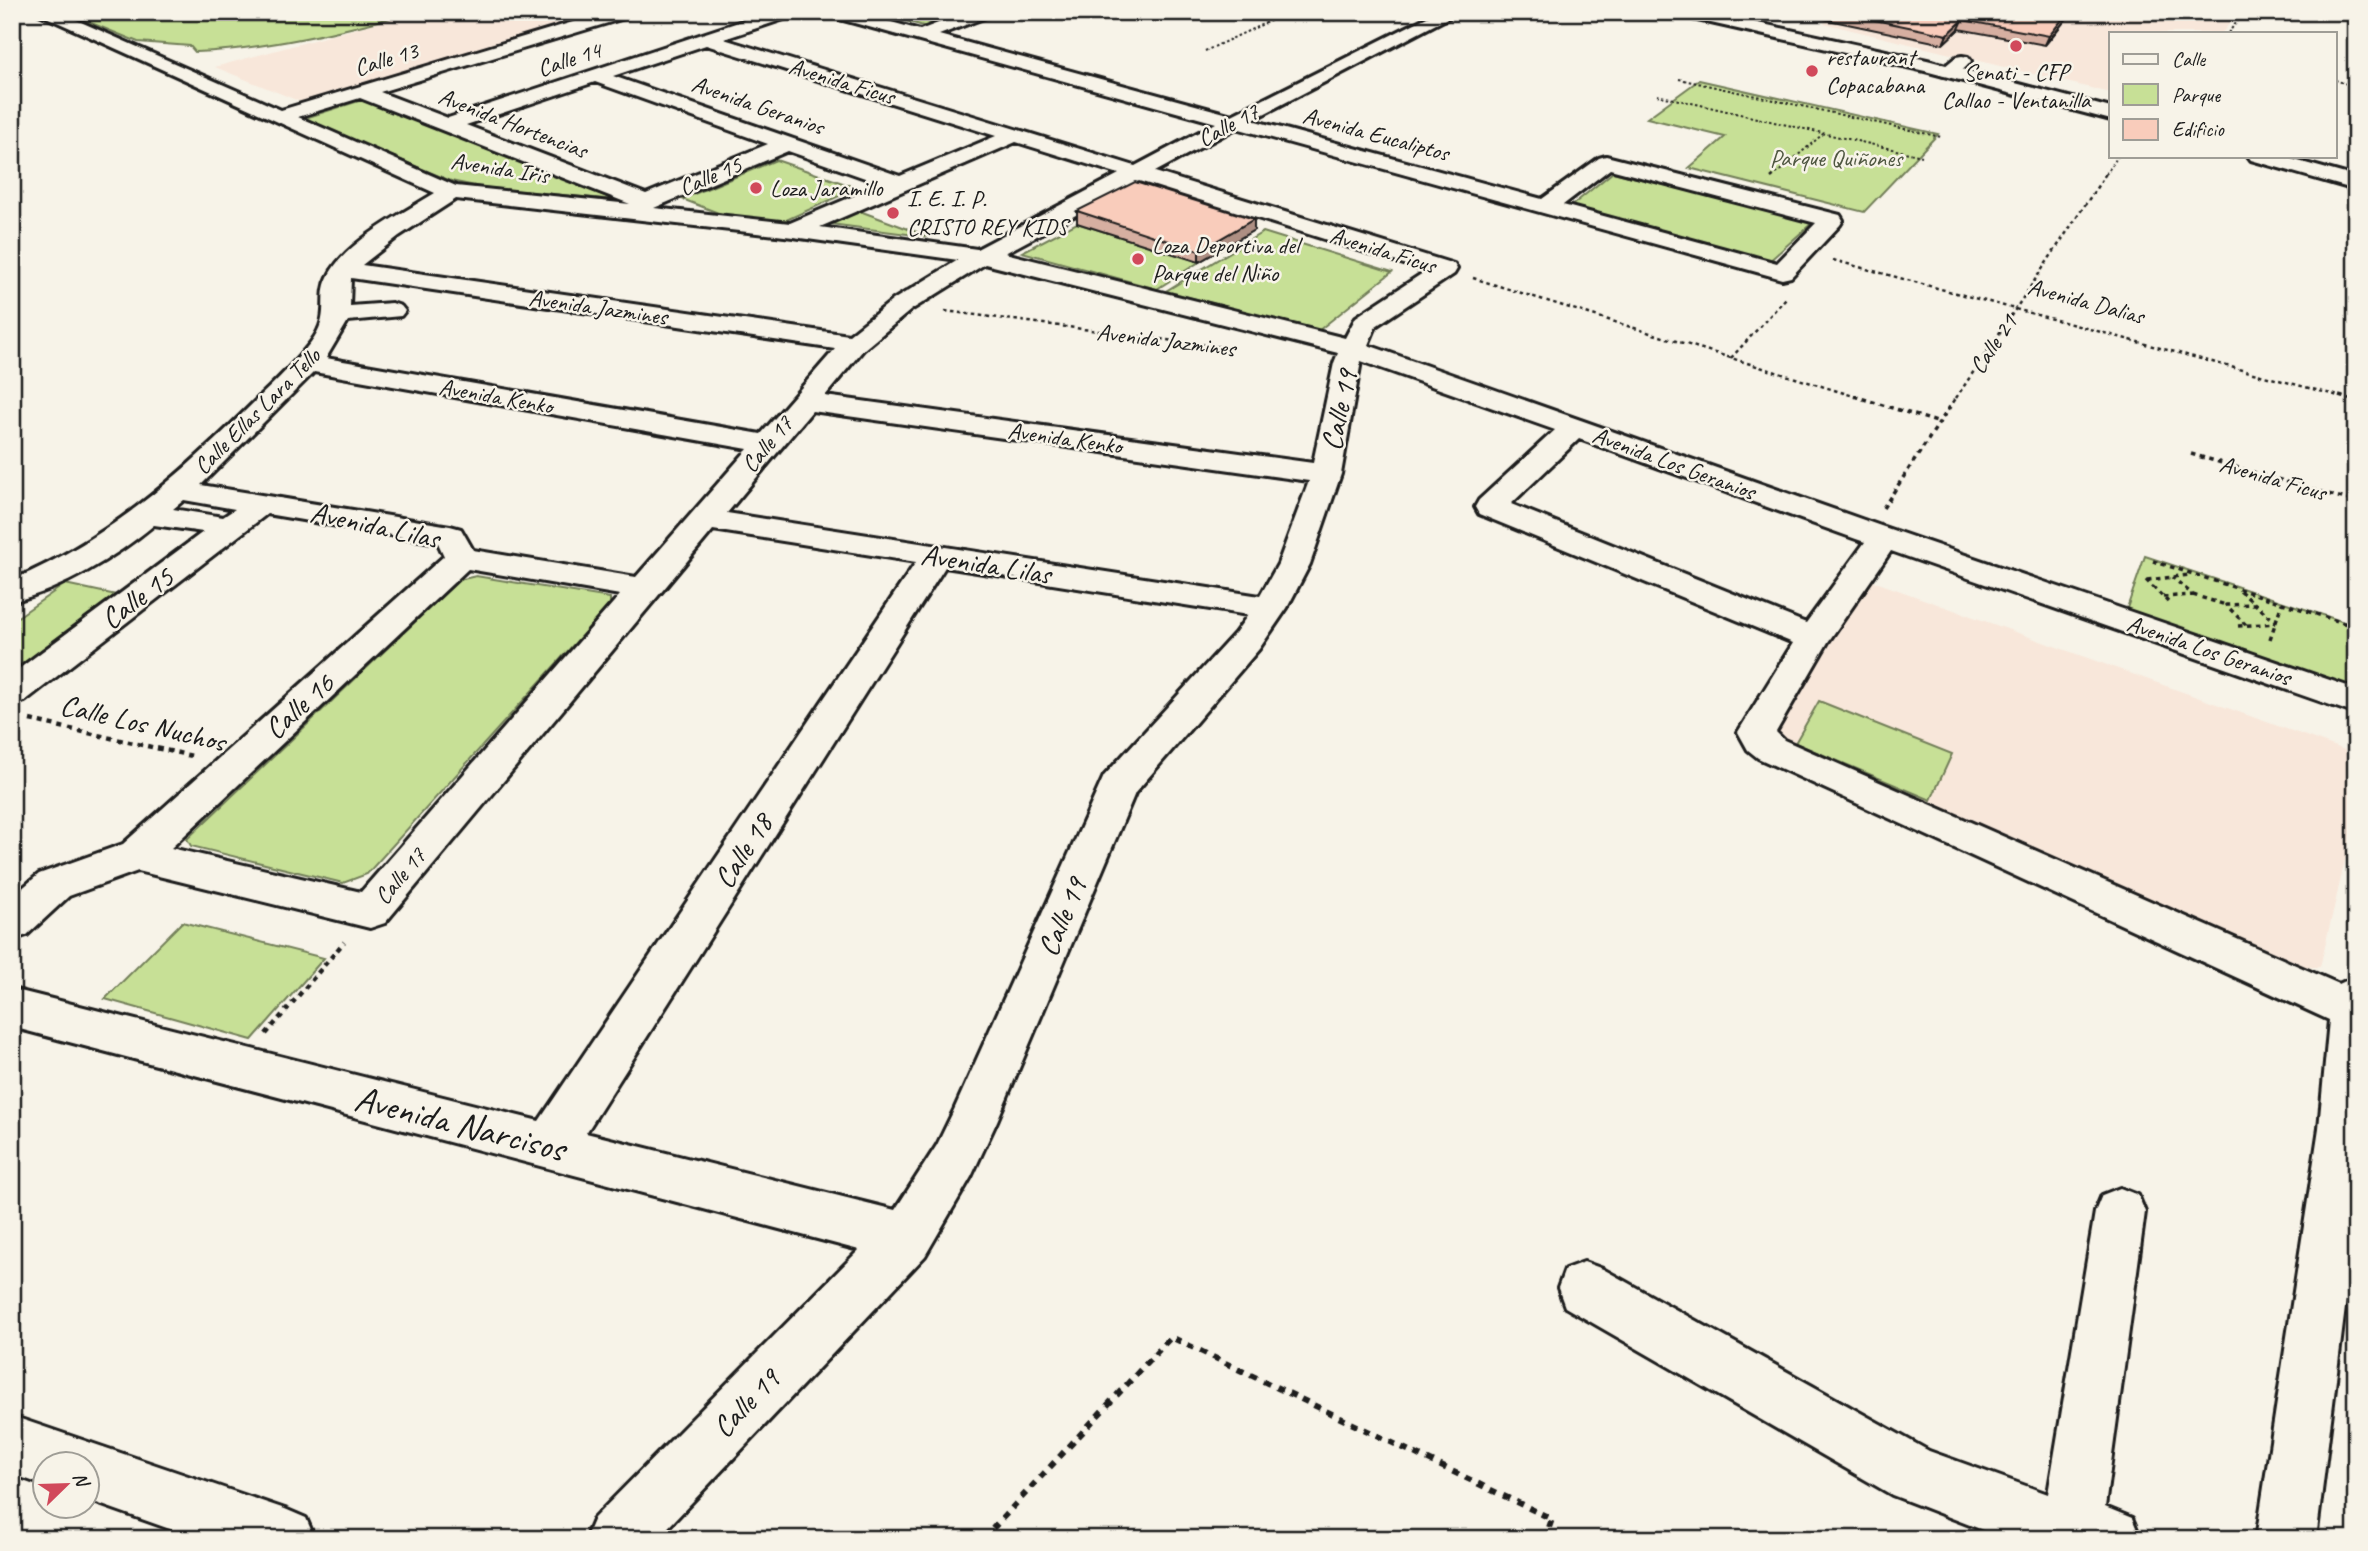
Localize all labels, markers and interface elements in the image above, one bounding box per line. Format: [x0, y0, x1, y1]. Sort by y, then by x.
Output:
legend [2109, 32, 2336, 158]
street label: Calle 13 [350, 34, 424, 83]
street label: Calle 14 [533, 34, 607, 83]
marker: Senati - CFP Callao - Ventanilla [2008, 38, 2024, 54]
place label: restaurant Copacabana [1826, 42, 1925, 100]
text: Calle [2172, 46, 2206, 72]
street label: Avenida Ficus [785, 51, 900, 112]
place label: Senati - CFP Callao - Ventanilla [1942, 57, 2092, 115]
marker: restaurant Copacabana [1804, 63, 1820, 79]
street label: Avenida Geranios [688, 68, 830, 142]
street label: Avenida Hortencias [434, 81, 593, 166]
text: Parque [2172, 82, 2221, 108]
street label: Calle 17 [1192, 96, 1265, 154]
street label: Avenida Eucaliptos [1300, 100, 1454, 168]
text: Edificio [2172, 116, 2225, 142]
park label: Parque Quiñones [1770, 143, 1904, 173]
street label: Avenida Iris [449, 145, 553, 191]
street label: Calle 15 [674, 149, 747, 203]
place label: Loza Jaramillo [770, 173, 884, 203]
marker: Loza Jaramillo [748, 180, 764, 196]
place label: I. E. I. P. CRISTO REY KIDS [907, 184, 1071, 242]
marker: I. E. I. P. CRISTO REY KIDS [885, 205, 901, 221]
street label: Avenida Ficus [1326, 220, 1441, 281]
place label: Loza Deportiva del Parque del Niño [1152, 230, 1303, 288]
marker: Loza Deportiva del Parque del Niño [1130, 251, 1146, 267]
street label: Avenida Dalias [2025, 271, 2149, 331]
street label: Avenida Jazmines [527, 282, 672, 332]
street label: Calle 21 [1962, 308, 2024, 379]
street label: Avenida Jazmines [1095, 317, 1240, 364]
street label: Calle Ellas Lara Tello [187, 340, 328, 481]
street label: Calle 19 [1312, 364, 1367, 454]
street label: Avenida Kenko [437, 371, 558, 421]
street label: Calle 17 [735, 408, 800, 479]
street label: Avenida Kenko [1006, 415, 1126, 461]
street label: Avenida Los Geranios [1589, 420, 1762, 507]
street label: Avenida Ficus [2216, 449, 2331, 508]
street label: Avenida Lilas [307, 493, 446, 558]
street label: Avenida Lilas [918, 535, 1056, 593]
street label: Calle 15 [93, 557, 182, 638]
street label: Avenida Los Geranios [2123, 608, 2297, 693]
street label: Calle 16 [256, 664, 343, 747]
street label: Calle Los Nuchos [57, 686, 232, 761]
street label: Calle 18 [705, 804, 782, 895]
street label: Calle 17 [368, 840, 433, 911]
street label: Calle 19 [1029, 870, 1096, 962]
street label: Avenida Narcisos [350, 1074, 573, 1173]
street label: Calle 19 [704, 1359, 790, 1445]
north arrow [32, 1450, 102, 1520]
text: N [67, 1469, 95, 1492]

